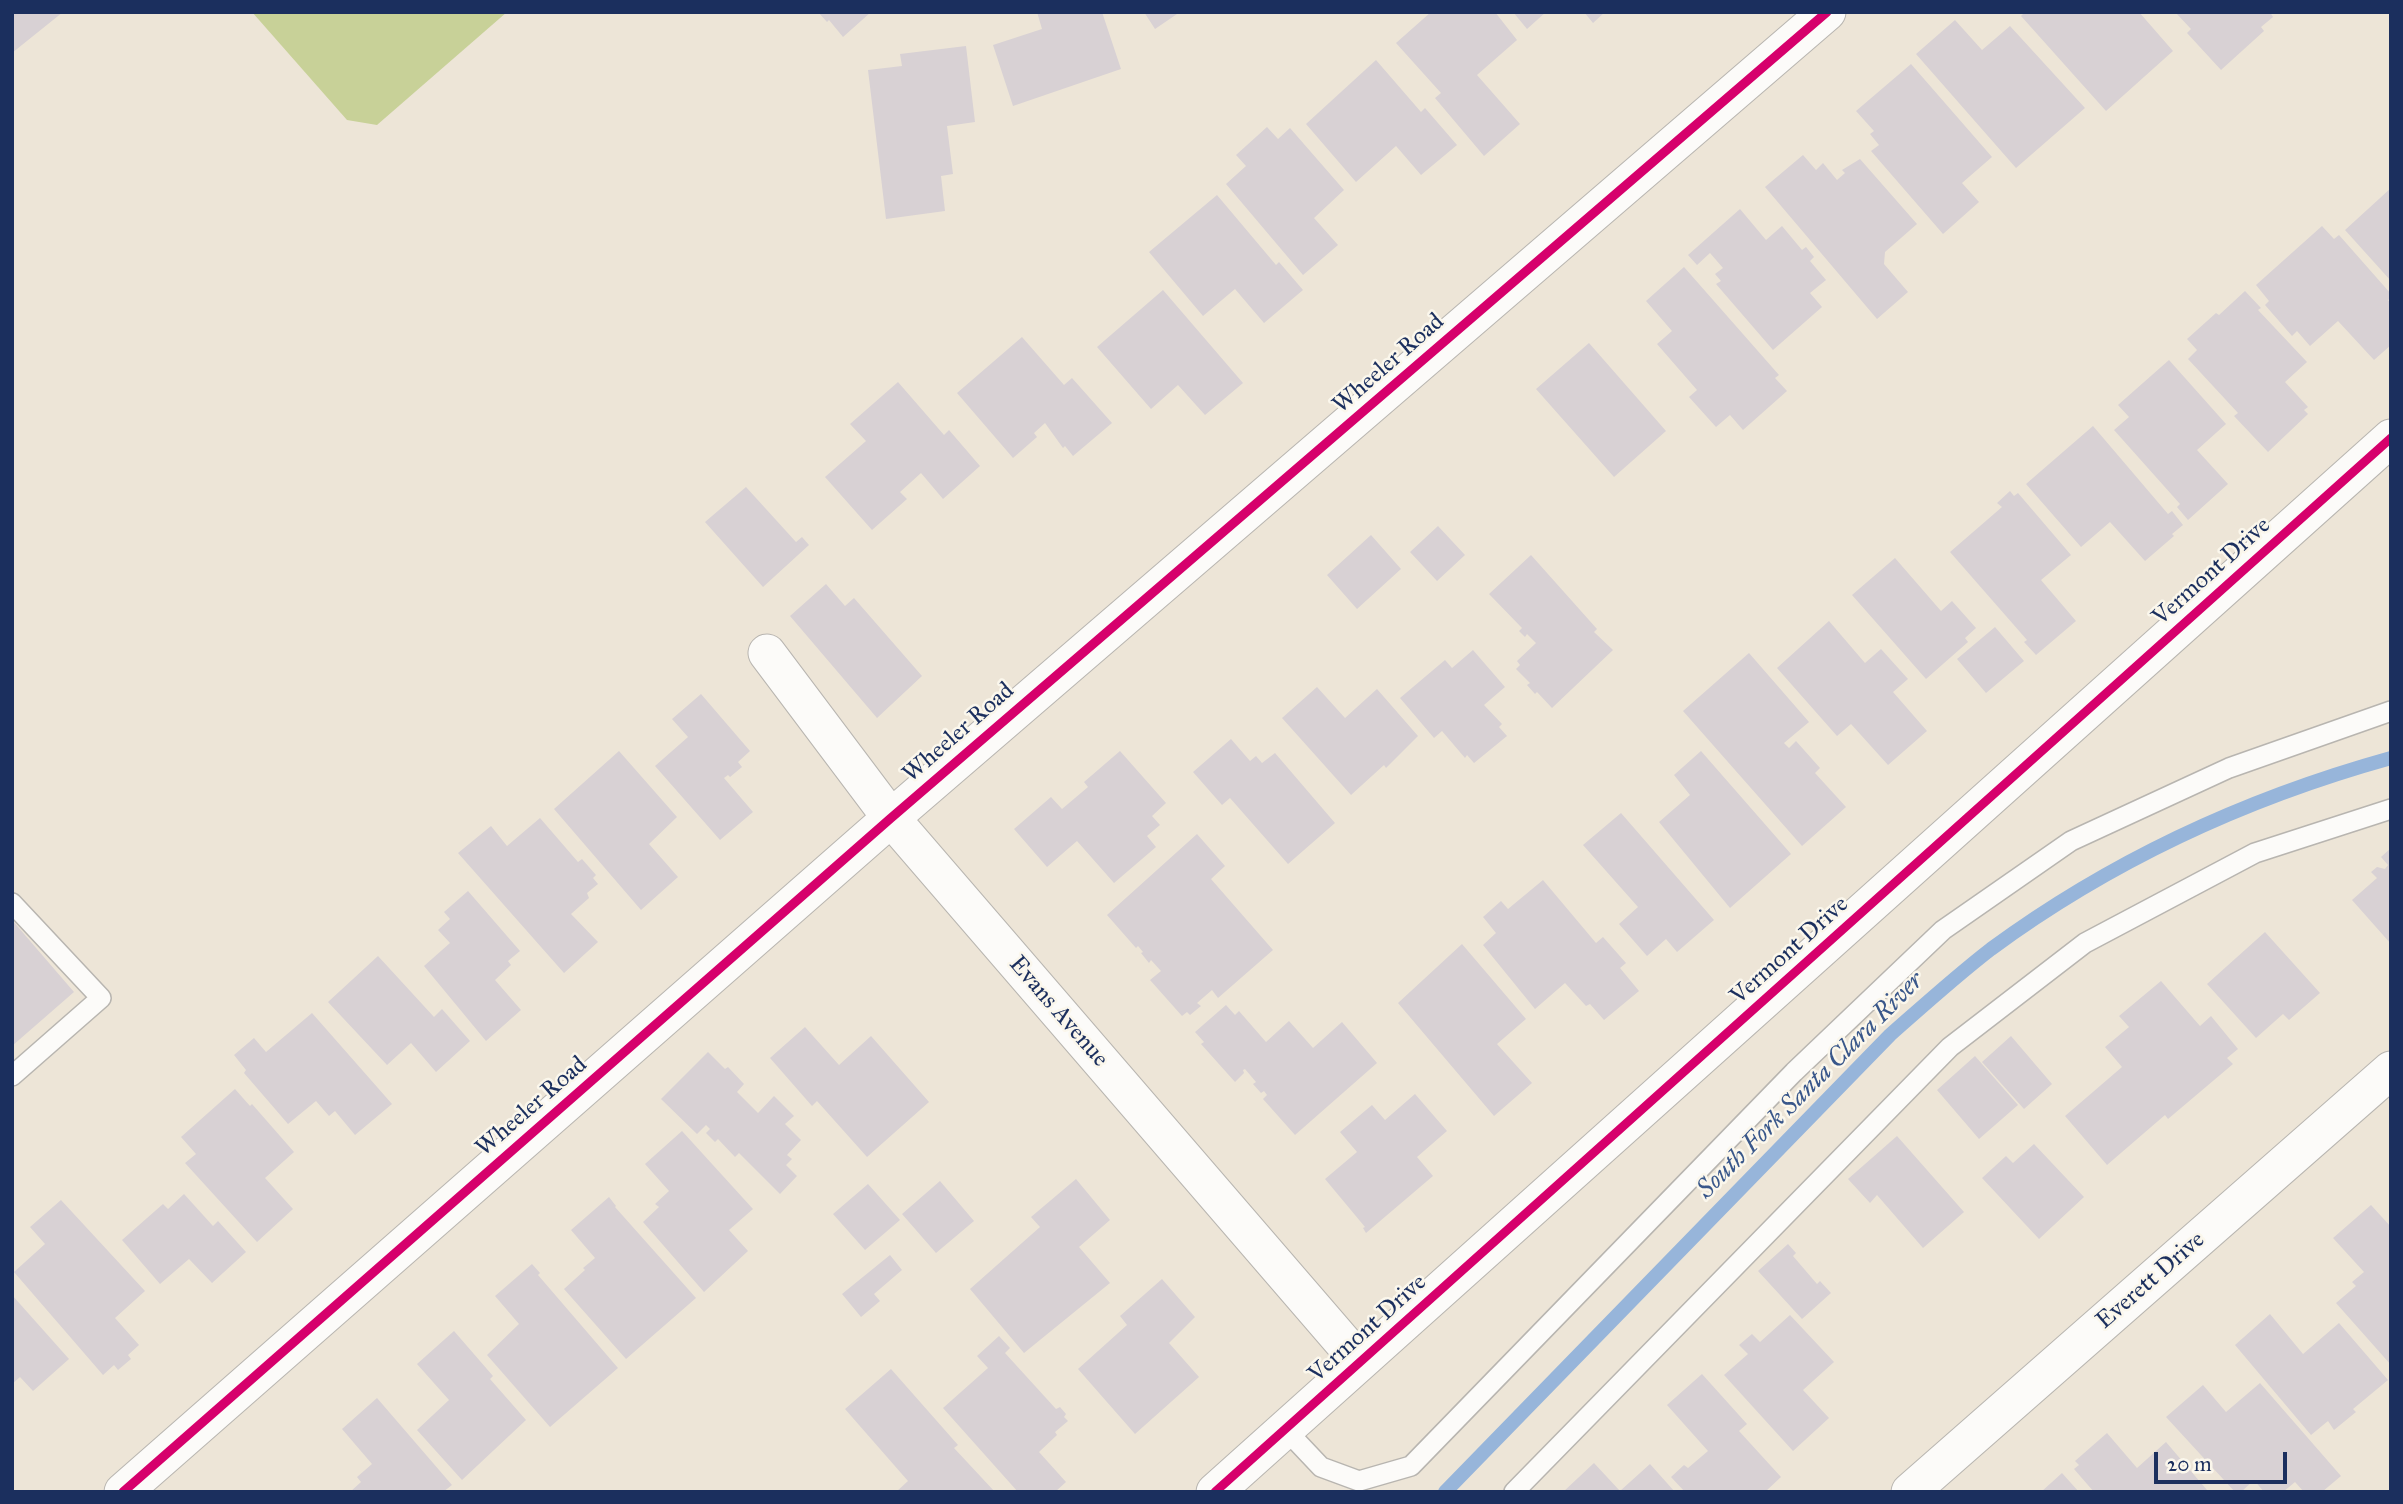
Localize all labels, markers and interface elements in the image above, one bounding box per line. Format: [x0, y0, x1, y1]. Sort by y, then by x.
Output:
street label: Wheeler Road [1327, 308, 1451, 420]
street label: Vermont Drive [2147, 512, 2277, 632]
street label: Wheeler Road [897, 677, 1021, 789]
street label: Vermont Drive [1725, 891, 1855, 1011]
street label: Evans Avenue [1002, 951, 1114, 1073]
water label: South Fork Santa Clara River [1691, 966, 1931, 1206]
street label: Wheeler Road [470, 1051, 594, 1163]
street label: Everett Drive [2091, 1226, 2211, 1336]
street label: Vermont Drive [1303, 1269, 1433, 1389]
scale bar [2158, 1438, 2291, 1482]
text: 20 m [2167, 1451, 2212, 1477]

